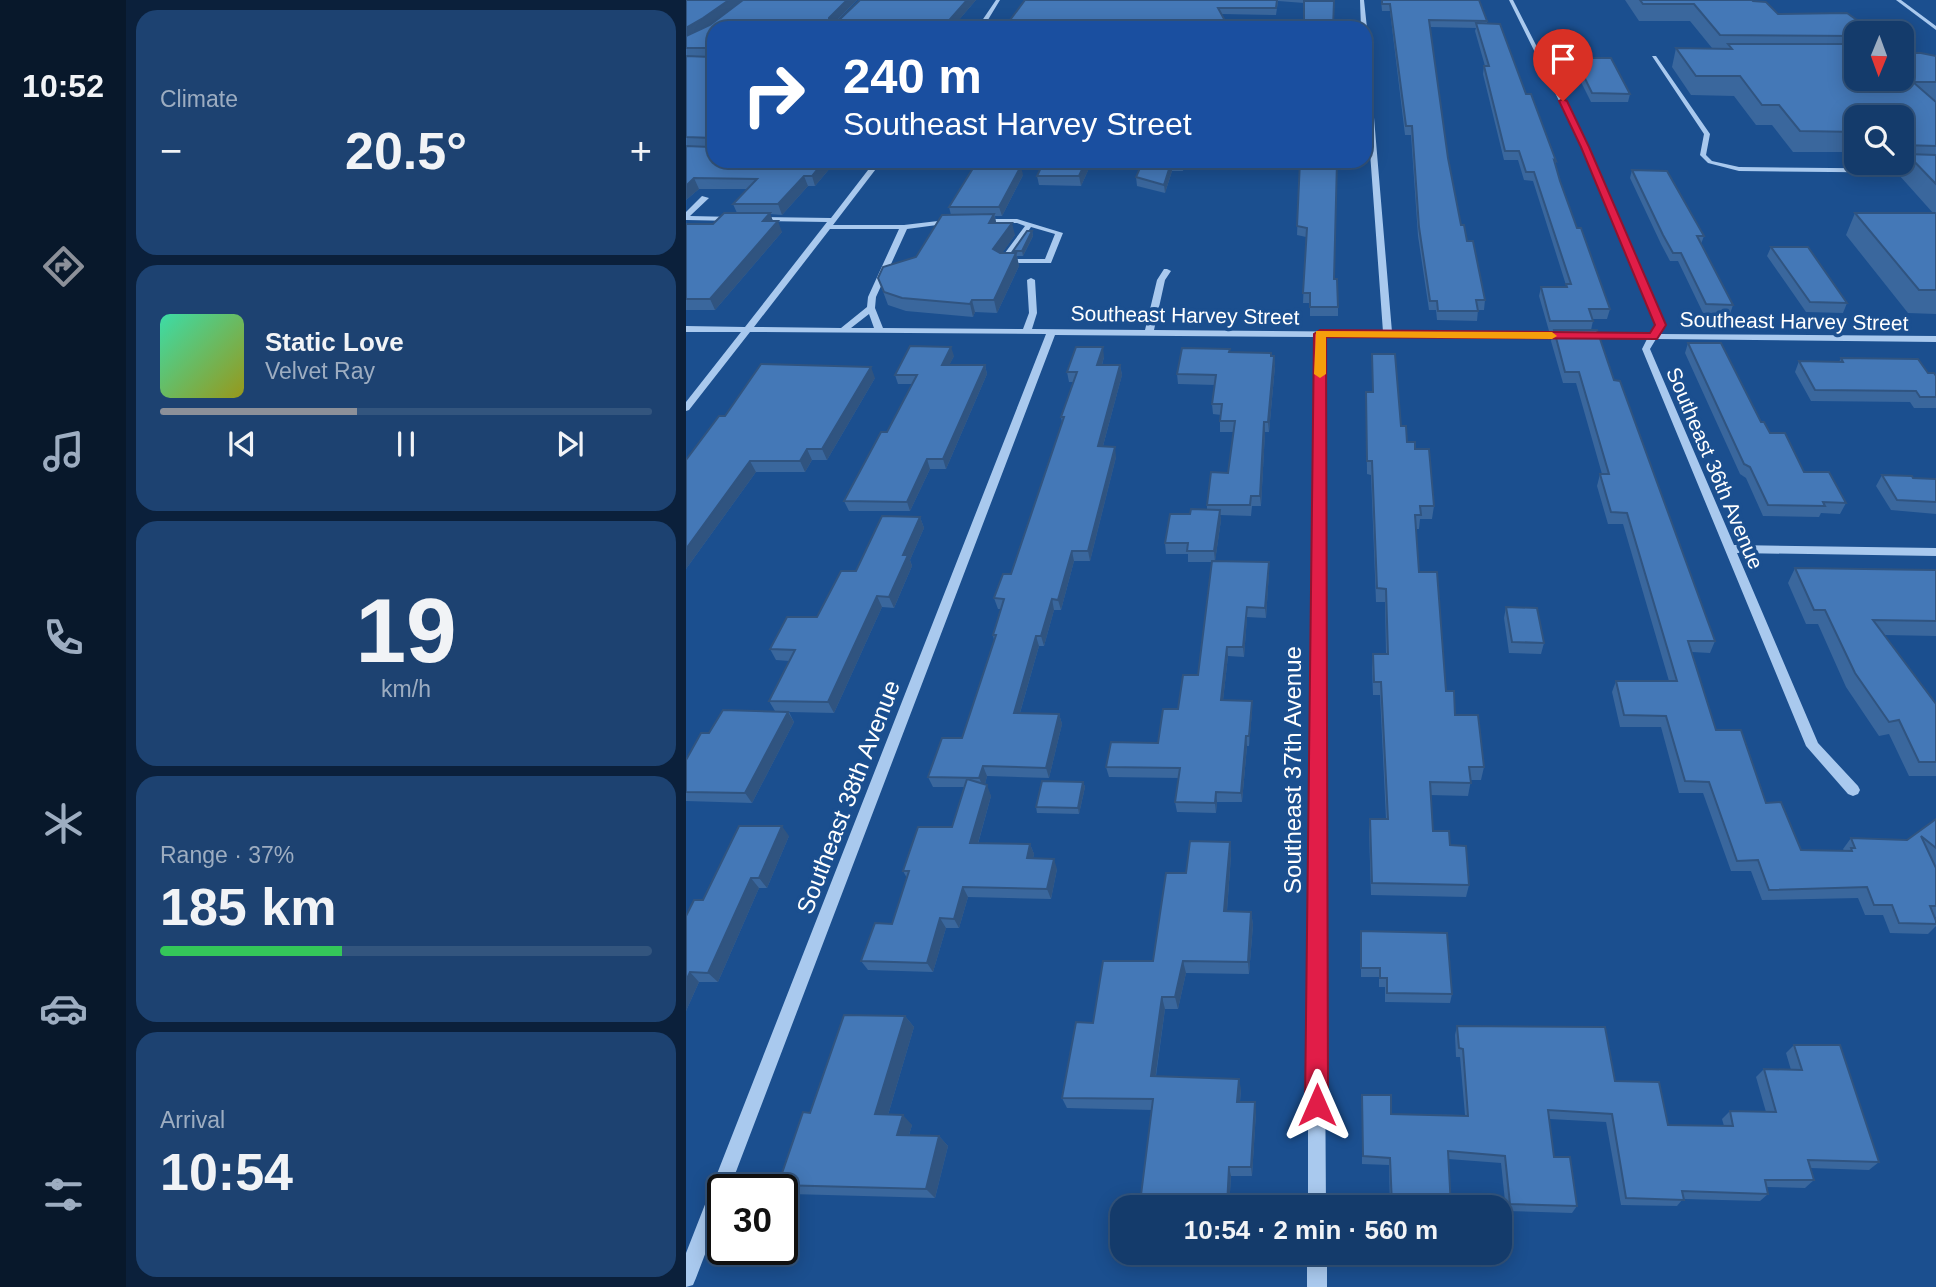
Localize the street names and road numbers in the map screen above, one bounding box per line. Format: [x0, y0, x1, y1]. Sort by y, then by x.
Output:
street label: Southeast Harvey Street [1070, 302, 1300, 328]
street label: Southeast Harvey Street [1679, 308, 1909, 334]
street label: Southeast 36th Avenue [1662, 364, 1768, 572]
street label: Southeast 37th Avenue [1279, 646, 1306, 894]
street label: Southeast 38th Avenue [791, 677, 905, 917]

